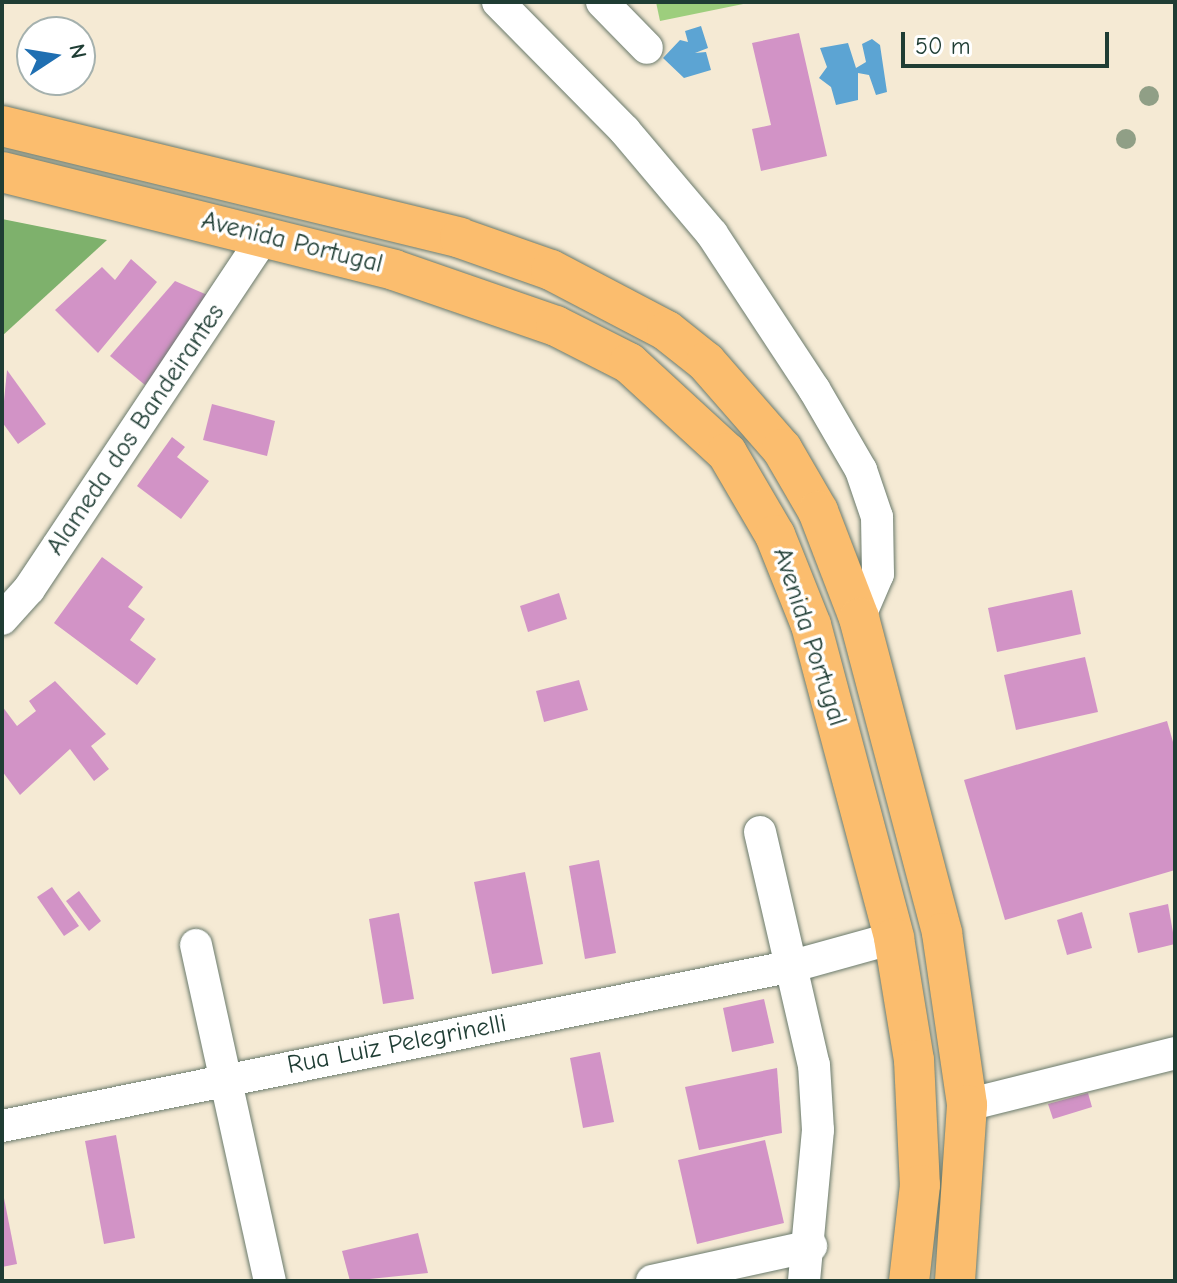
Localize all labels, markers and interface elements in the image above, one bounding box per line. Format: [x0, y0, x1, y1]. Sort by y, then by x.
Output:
north arrow [16, 16, 96, 96]
scale bar [905, 16, 1113, 66]
text: 50 m [915, 32, 971, 60]
text: N [63, 42, 92, 61]
street label: Avenida Portugal [198, 205, 386, 281]
street label: Alameda dos Bandeirantes [40, 298, 232, 562]
street label: Avenida Portugal [765, 544, 853, 730]
street label: Rua Luiz Pelegrinelli [285, 1008, 509, 1082]

